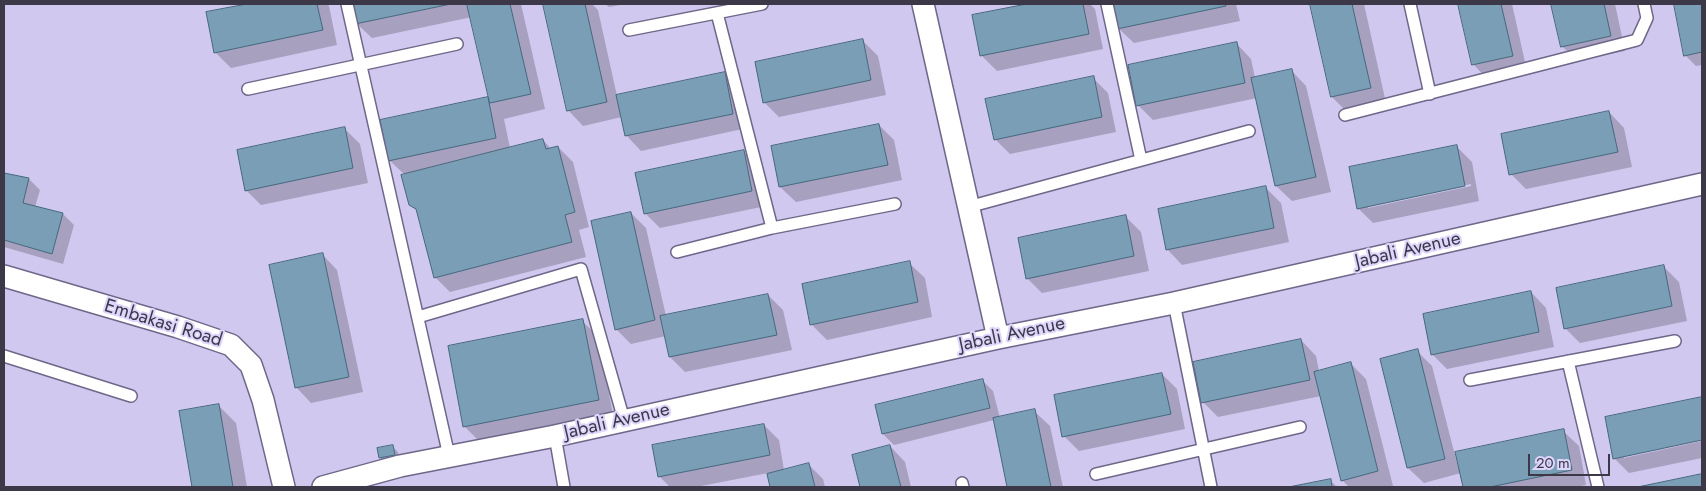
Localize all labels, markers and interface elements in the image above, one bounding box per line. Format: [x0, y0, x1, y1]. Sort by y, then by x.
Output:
street label: Jabali Avenue [1353, 228, 1463, 274]
street label: Embakasi Road [101, 295, 225, 353]
street label: Jabali Avenue [957, 313, 1067, 357]
street label: Jabali Avenue [562, 399, 672, 445]
scale bar [1531, 444, 1614, 476]
text: 20 m [1536, 452, 1570, 474]

